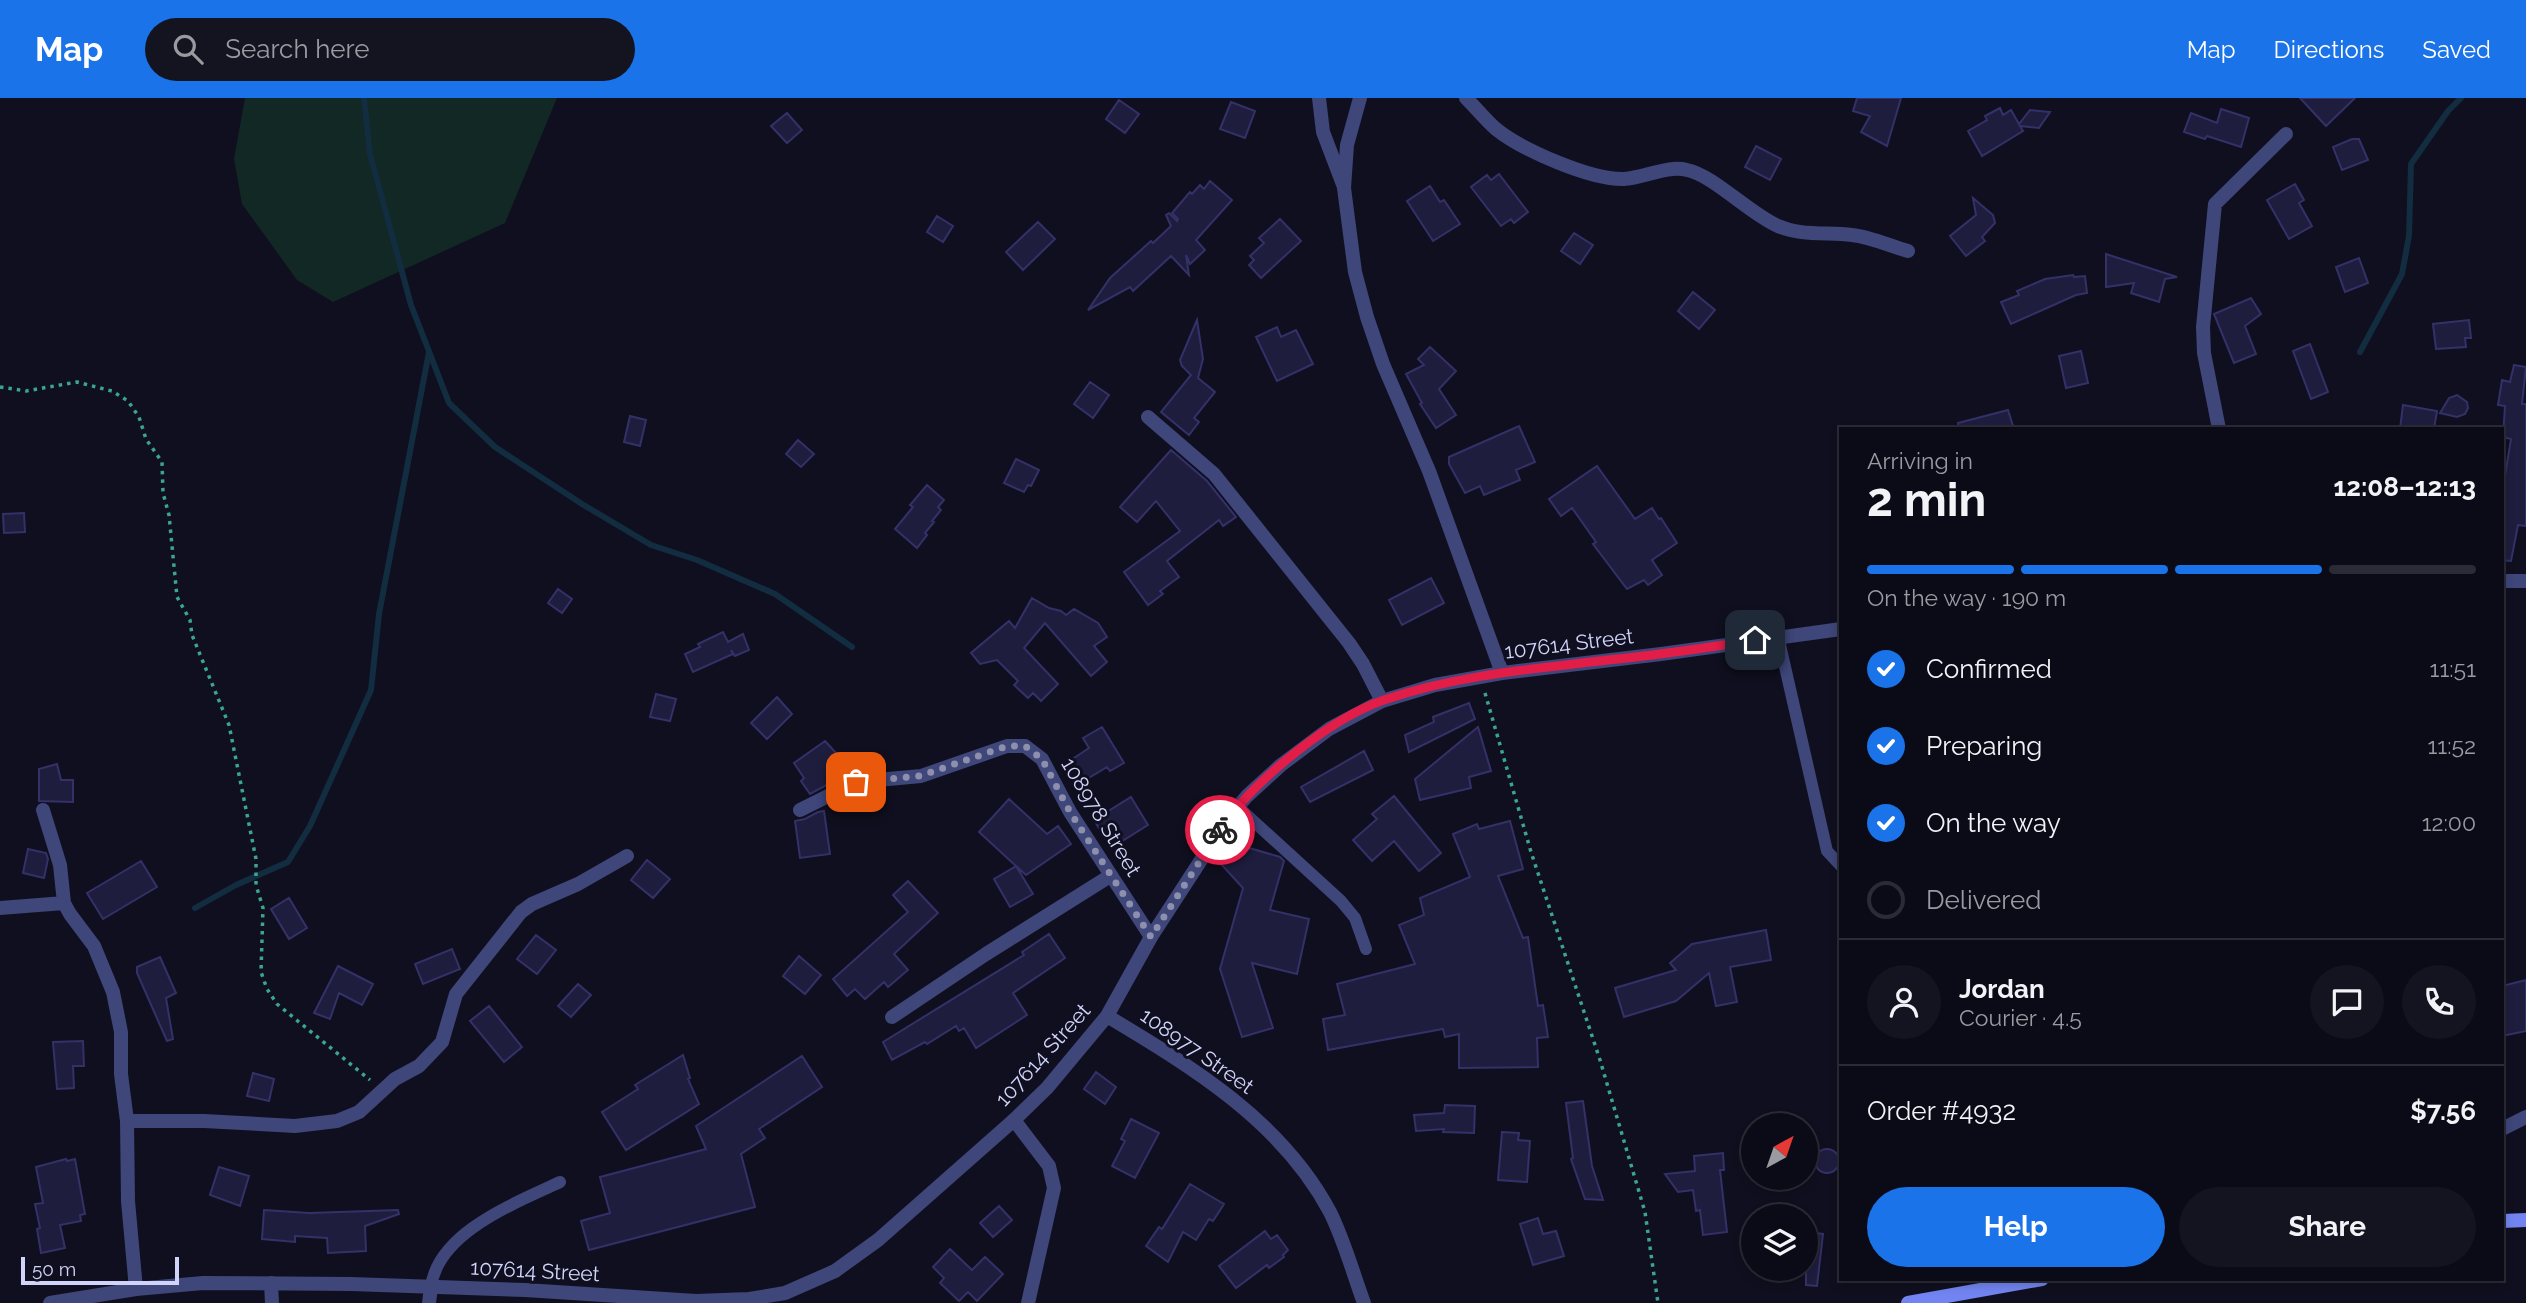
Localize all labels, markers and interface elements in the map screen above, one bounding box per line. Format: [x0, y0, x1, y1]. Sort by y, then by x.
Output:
search box [145, 18, 635, 81]
text: Map [35, 30, 103, 69]
icon: search [169, 30, 207, 68]
text: Search here [225, 34, 370, 64]
text: Map [2187, 35, 2236, 64]
text: Directions [2274, 35, 2384, 64]
text: Saved [2422, 35, 2491, 64]
text: Arriving in [1867, 447, 1973, 474]
text: 12:08–12:13 [2333, 472, 2476, 502]
text: 2 min [1867, 473, 1986, 527]
text: On the way · 190 m [1867, 584, 2066, 611]
pin [1725, 610, 1785, 670]
icon: home [1736, 621, 1774, 659]
street label: 107614 Street [1503, 623, 1635, 664]
icon: check [1867, 650, 1905, 688]
text: Confirmed [1926, 654, 2052, 684]
text: 11:51 [2430, 655, 2476, 682]
icon: check [1867, 727, 1905, 765]
text: Preparing [1926, 731, 2042, 761]
text: 11:52 [2427, 732, 2476, 759]
pin [826, 752, 886, 812]
street label: 108978 Street [1056, 753, 1147, 880]
icon: bag [837, 763, 875, 801]
courier [1185, 795, 1255, 865]
icon: check [1867, 804, 1905, 842]
text: On the way [1926, 808, 2061, 838]
text: 12:00 [2422, 809, 2476, 836]
icon: bike [1201, 811, 1239, 849]
text: Delivered [1926, 885, 2041, 915]
button: person [1867, 965, 1941, 1039]
button: chat [2310, 965, 2384, 1039]
button: phone [2402, 965, 2476, 1039]
text: Jordan [1959, 974, 2045, 1004]
street label: 107614 Street [990, 998, 1095, 1111]
street label: 108977 Street [1136, 1002, 1259, 1099]
text: Courier · 4.5 [1959, 1004, 2082, 1031]
text: Order #4932 [1867, 1096, 2016, 1126]
text: $7.56 [2410, 1096, 2476, 1126]
north arrow [1741, 1113, 1818, 1190]
map controls [1741, 1113, 1818, 1281]
button: Help [1867, 1187, 2165, 1267]
button: Share [2179, 1187, 2476, 1267]
button: layers [1741, 1204, 1818, 1281]
scale bar [21, 1254, 178, 1286]
street label: 107614 Street [470, 1255, 600, 1286]
text: 50 m [32, 1258, 76, 1280]

